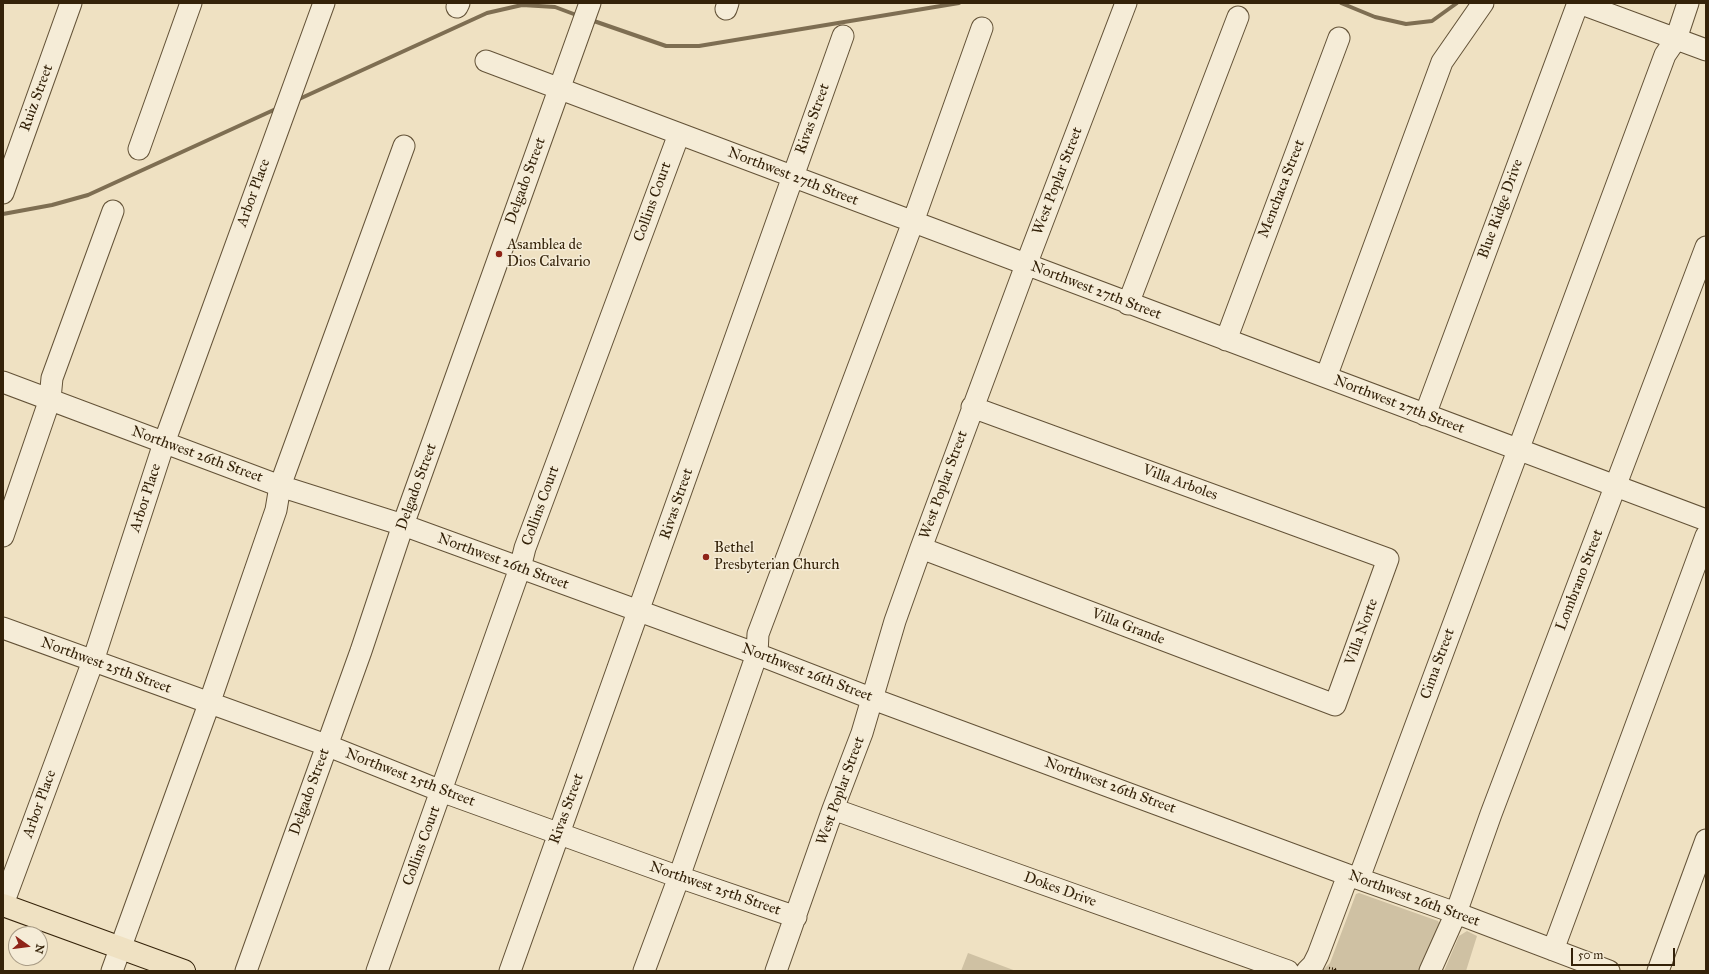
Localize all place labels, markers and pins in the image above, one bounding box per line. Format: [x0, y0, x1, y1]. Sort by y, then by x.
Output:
place label: Asamblea de Dios Calvario [507, 236, 591, 271]
marker: Asamblea de Dios Calvario [494, 249, 504, 259]
place label: Bethel Presbyterian Church [714, 539, 840, 574]
marker: Bethel Presbyterian Church [701, 552, 711, 562]

